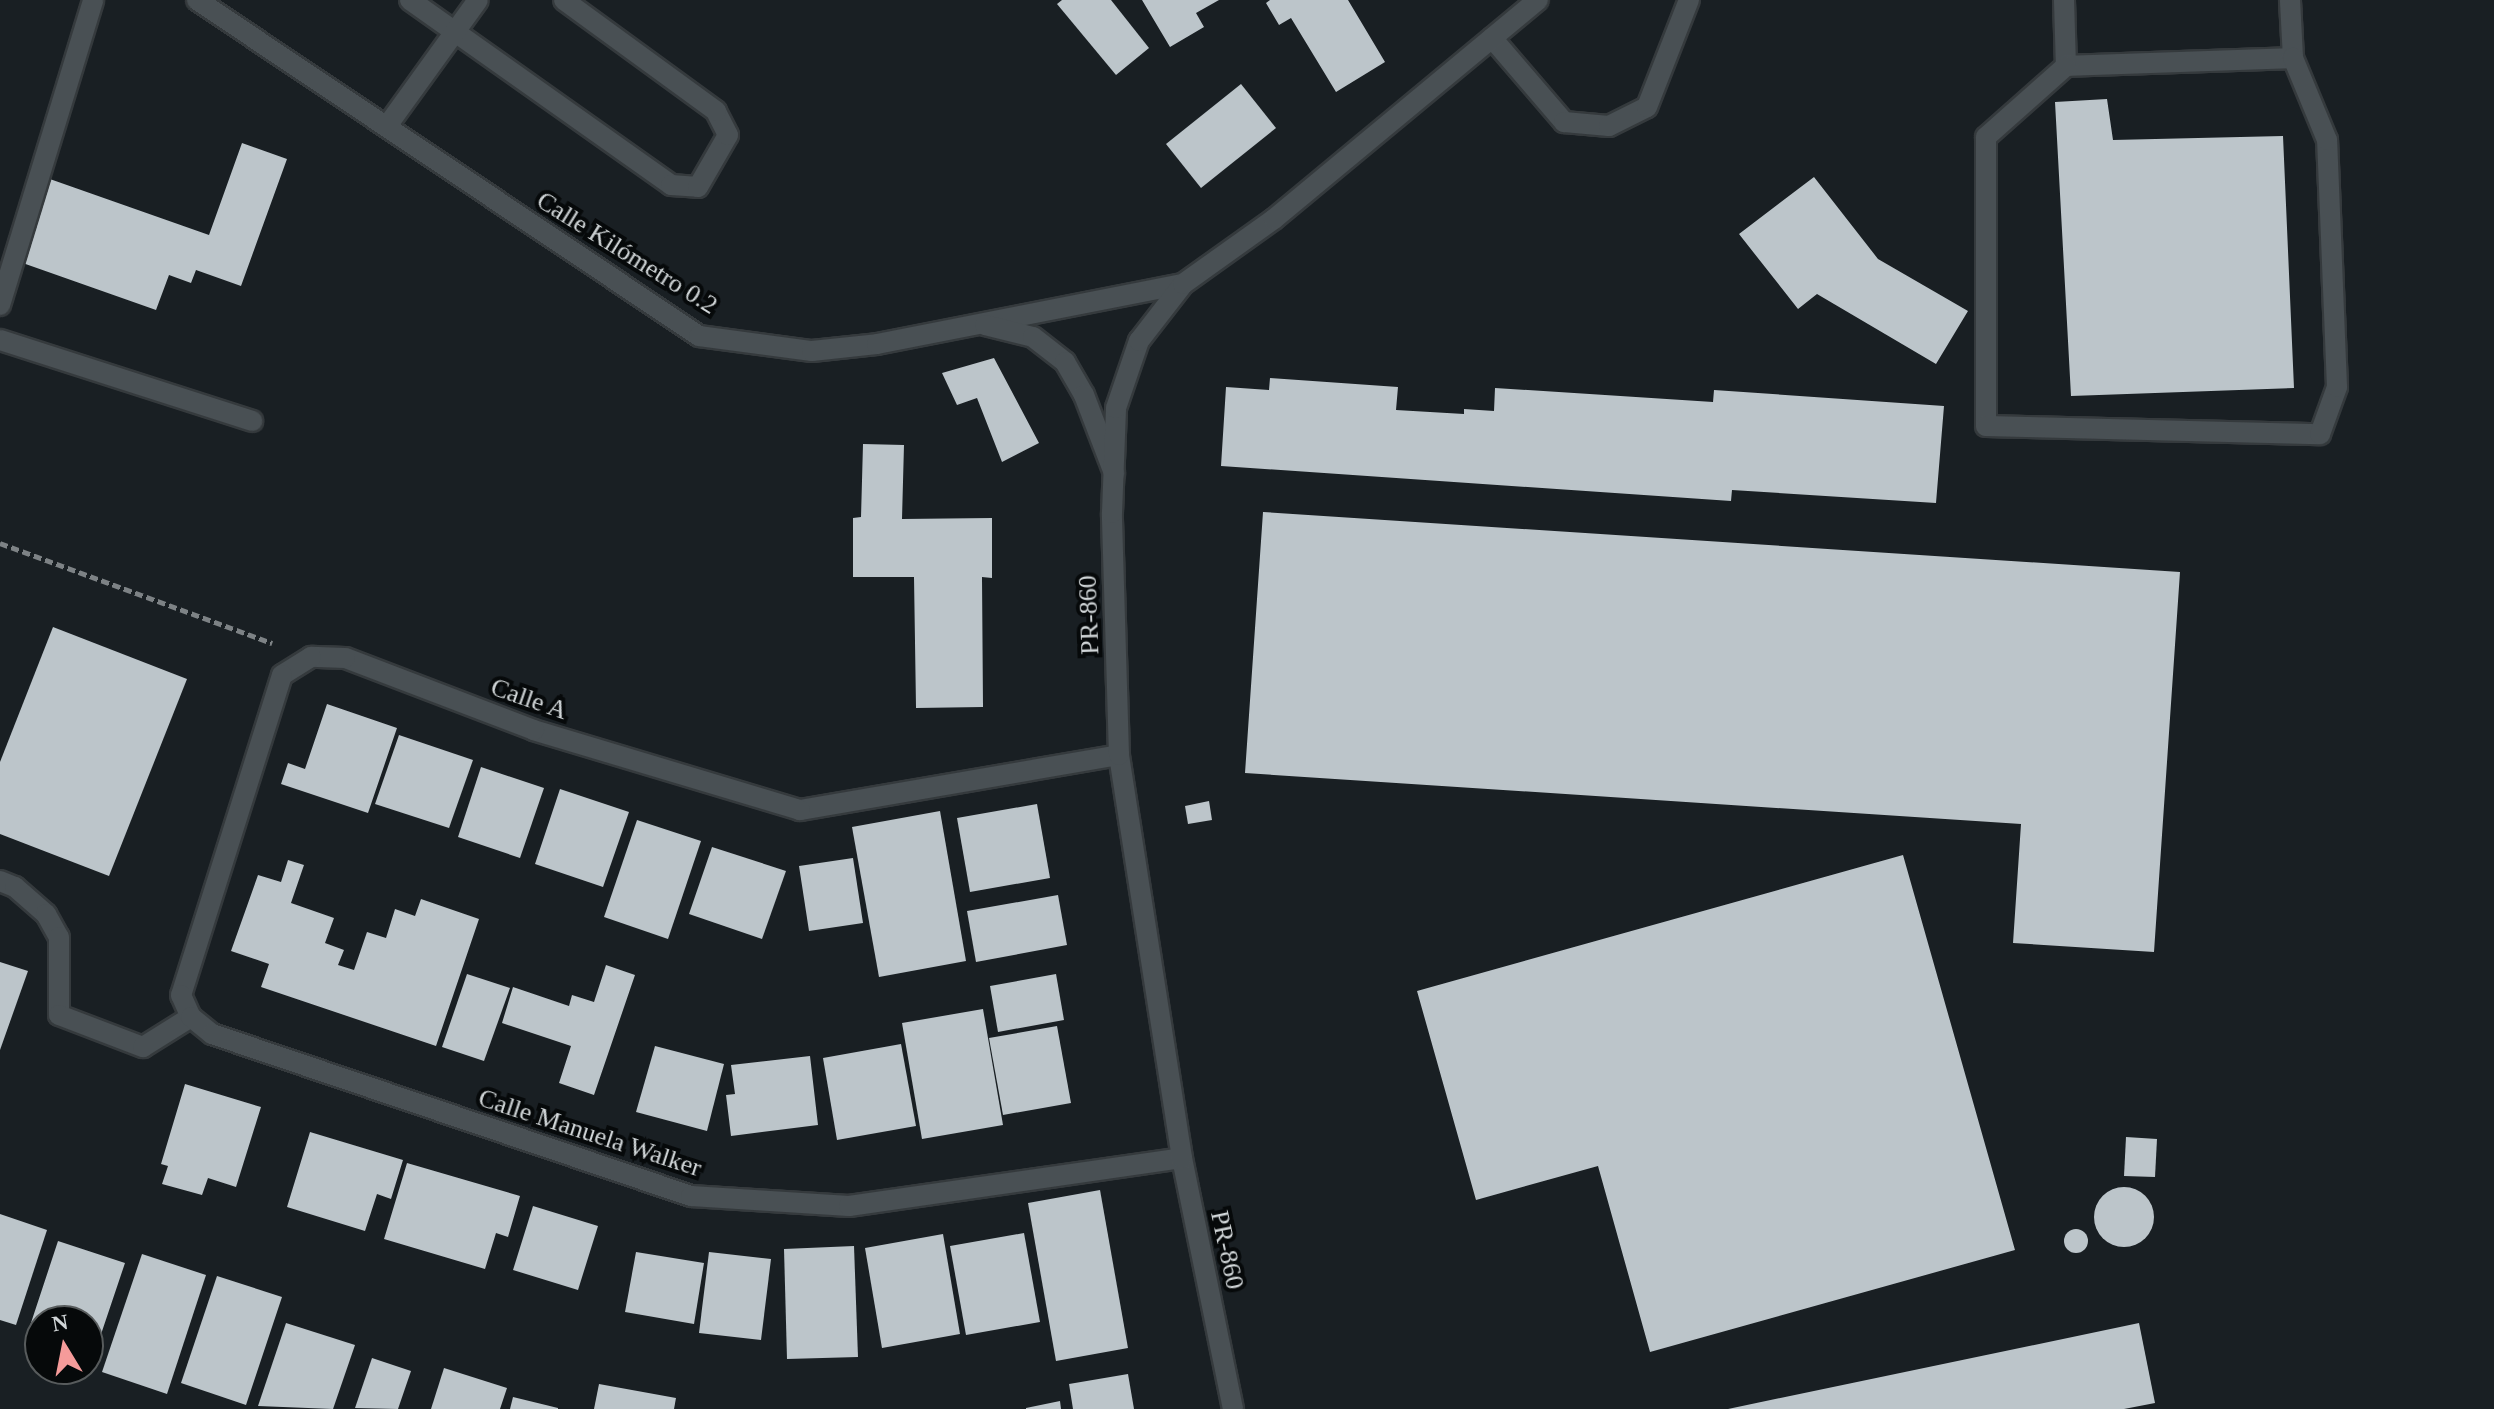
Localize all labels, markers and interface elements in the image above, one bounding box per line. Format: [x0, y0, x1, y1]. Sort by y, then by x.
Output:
street label: Calle Kilómetro 0.2 [531, 185, 723, 321]
street label: PR-860 [1072, 575, 1106, 655]
street label: Calle A [486, 671, 572, 727]
street label: Calle Manuela Walker [474, 1082, 706, 1184]
street label: PR-860 [1203, 1208, 1251, 1292]
north arrow [24, 1305, 104, 1385]
text: N [50, 1309, 70, 1337]

